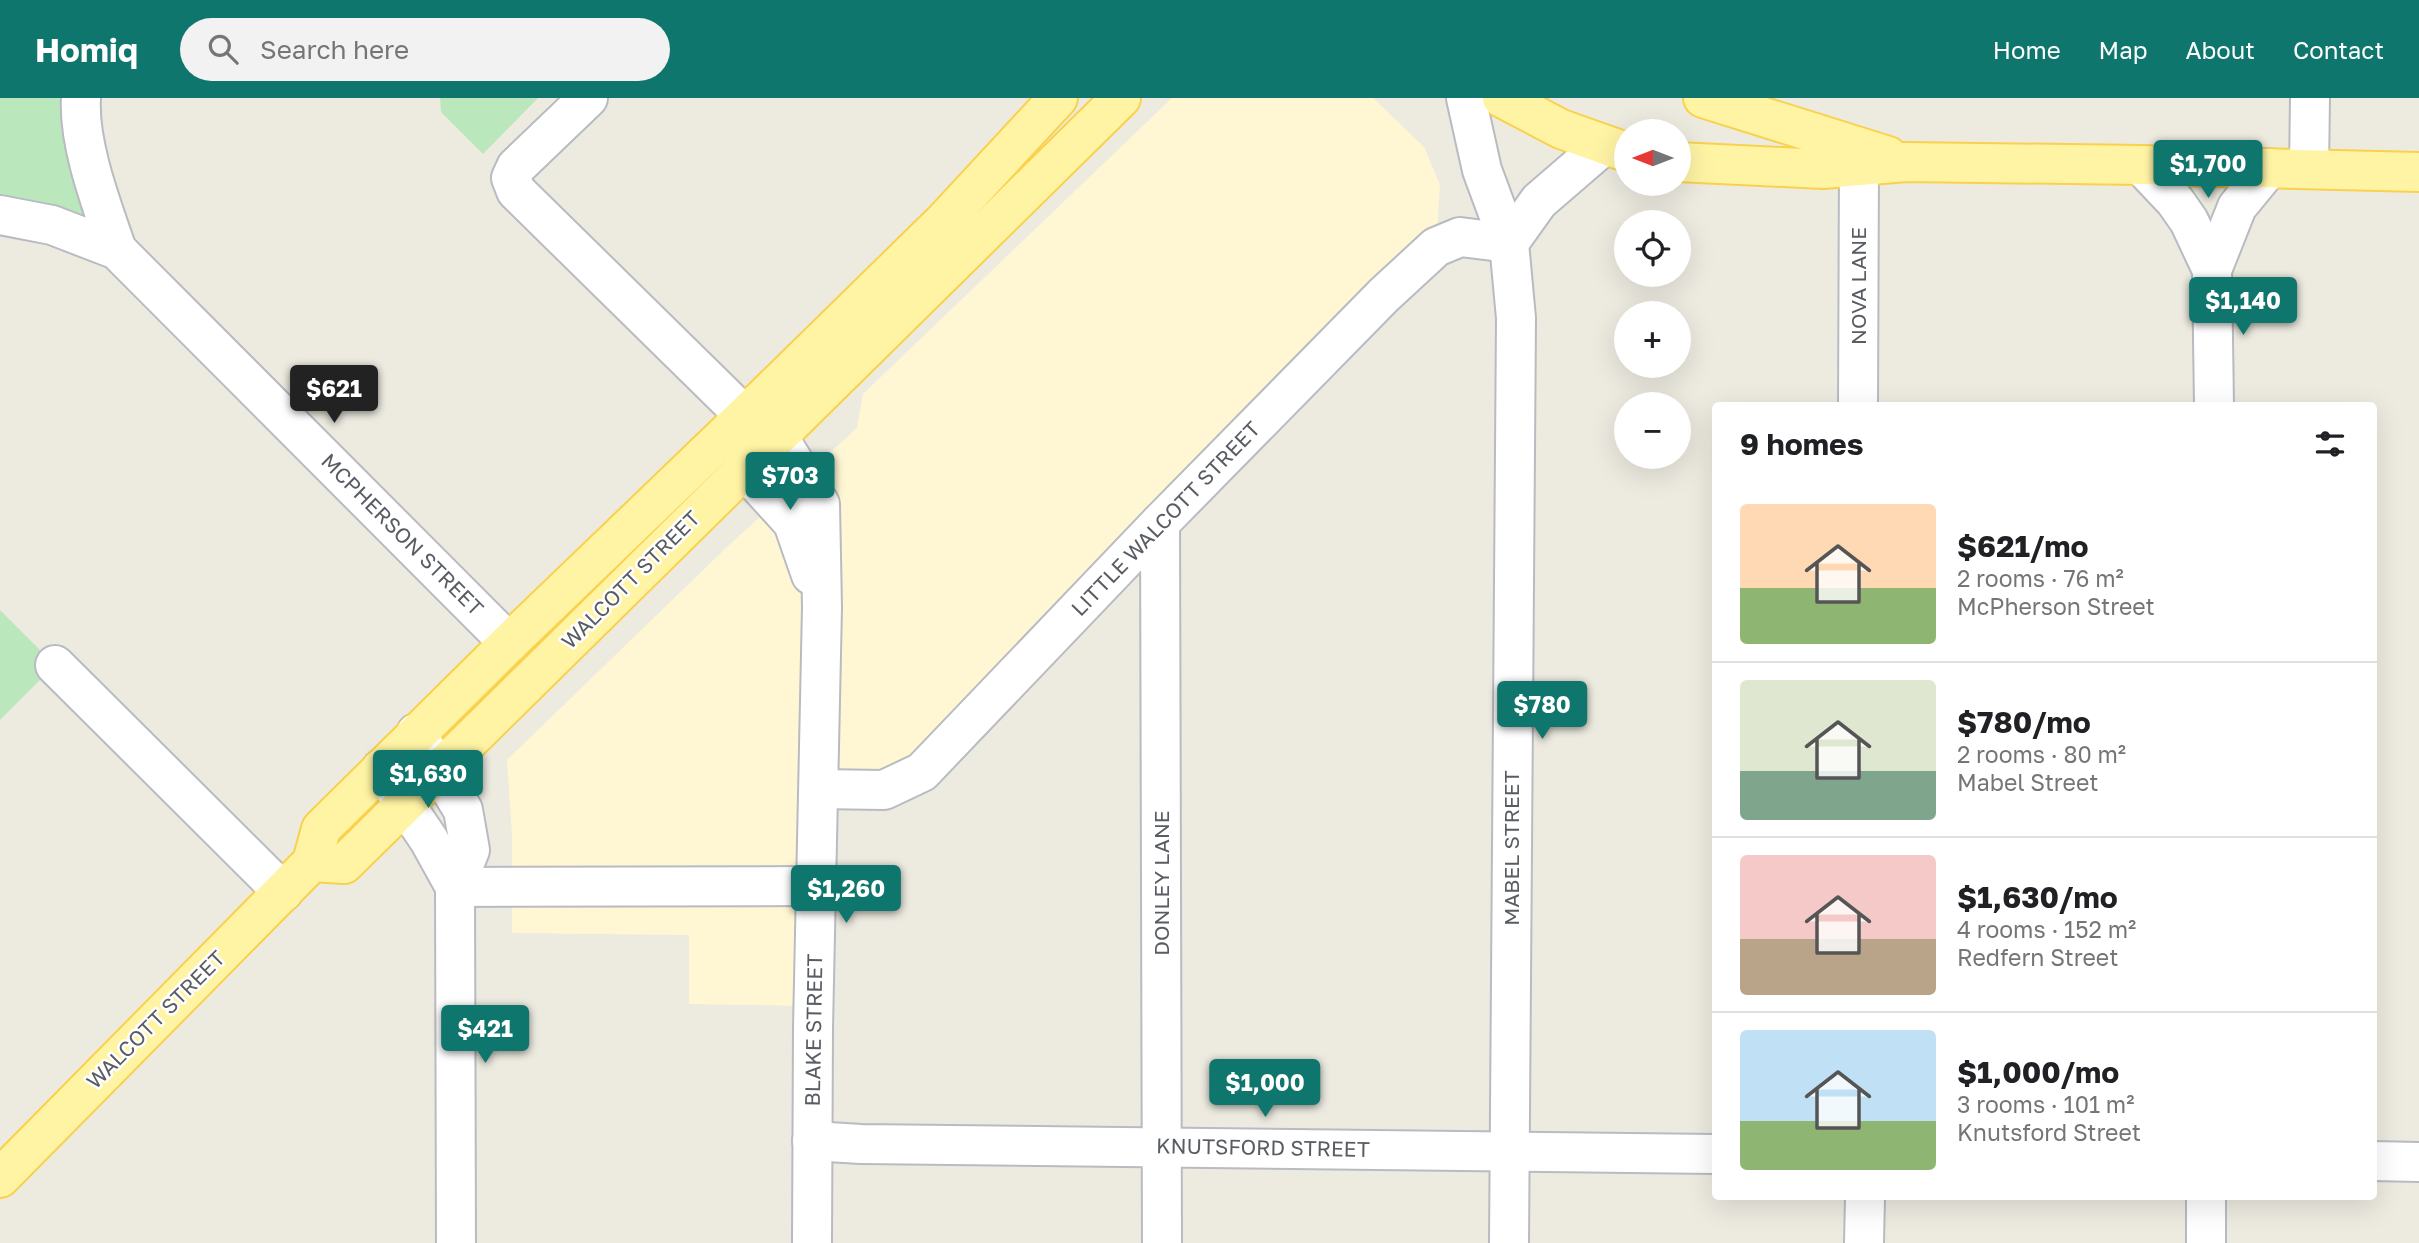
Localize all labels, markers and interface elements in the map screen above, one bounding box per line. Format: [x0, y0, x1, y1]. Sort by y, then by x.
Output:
search box [180, 18, 670, 81]
text: Homiq [35, 30, 138, 69]
icon: search [204, 30, 242, 68]
text: Search here [260, 34, 409, 65]
text: Home [1993, 35, 2061, 64]
text: Map [2099, 35, 2148, 64]
text: About [2186, 35, 2255, 64]
text: Contact [2293, 35, 2384, 64]
north arrow [1614, 119, 1690, 196]
map controls [1614, 119, 1691, 469]
pin: $1,700 [2151, 140, 2265, 200]
text: $1,700 [2169, 149, 2247, 177]
button: locate [1614, 210, 1691, 287]
street label: NOVA LANE [1845, 227, 1871, 345]
pin: $1,140 [2186, 278, 2300, 337]
text: $1,140 [2205, 286, 2281, 314]
button: + [1614, 301, 1691, 378]
pin: $621 [293, 366, 375, 425]
text: $621 [306, 374, 362, 402]
button: − [1614, 392, 1691, 469]
street label: LITTLE WALCOTT STREET [1065, 416, 1265, 621]
icon: filters [2311, 425, 2349, 463]
text: 9 homes [1740, 426, 1863, 462]
street label: MCPHERSON STREET [316, 448, 489, 621]
pin: $703 [749, 452, 831, 512]
text: $703 [762, 461, 818, 489]
street label: WALCOTT STREET [556, 505, 705, 654]
text: $621/mo [1957, 528, 2089, 564]
icon: home [1796, 532, 1880, 616]
text: 2 rooms · 76 m² [1957, 564, 2124, 592]
text: McPherson Street [1957, 592, 2155, 620]
pin: $780 [1501, 682, 1583, 741]
text: $780 [1513, 690, 1571, 718]
text: $780/mo [1957, 704, 2091, 740]
icon: home [1796, 708, 1880, 792]
text: 2 rooms · 80 m² [1957, 740, 2126, 768]
pin: $1,630 [371, 750, 485, 810]
text: $1,630 [389, 759, 467, 787]
text: Mabel Street [1957, 768, 2098, 796]
street label: MABEL STREET [1498, 770, 1524, 926]
street label: DONLEY LANE [1148, 810, 1174, 956]
pin: $1,260 [789, 866, 903, 925]
text: $1,260 [807, 874, 885, 902]
text: $1,630/mo [1957, 879, 2118, 915]
icon: home [1796, 883, 1880, 967]
text: 4 rooms · 152 m² [1957, 915, 2136, 943]
text: Redfern Street [1957, 943, 2118, 971]
street label: WALCOTT STREET [81, 945, 230, 1094]
street label: BLAKE STREET [799, 953, 827, 1107]
pin: $421 [444, 1006, 526, 1065]
text: $421 [457, 1014, 513, 1042]
text: $1,000/mo [1957, 1054, 2119, 1090]
icon: home [1796, 1058, 1880, 1142]
pin: $1,000 [1208, 1060, 1322, 1119]
text: $1,000 [1225, 1068, 1305, 1096]
text: 3 rooms · 101 m² [1957, 1090, 2134, 1118]
text: Knutsford Street [1957, 1118, 2141, 1146]
street label: KNUTSFORD STREET [1156, 1132, 1370, 1162]

